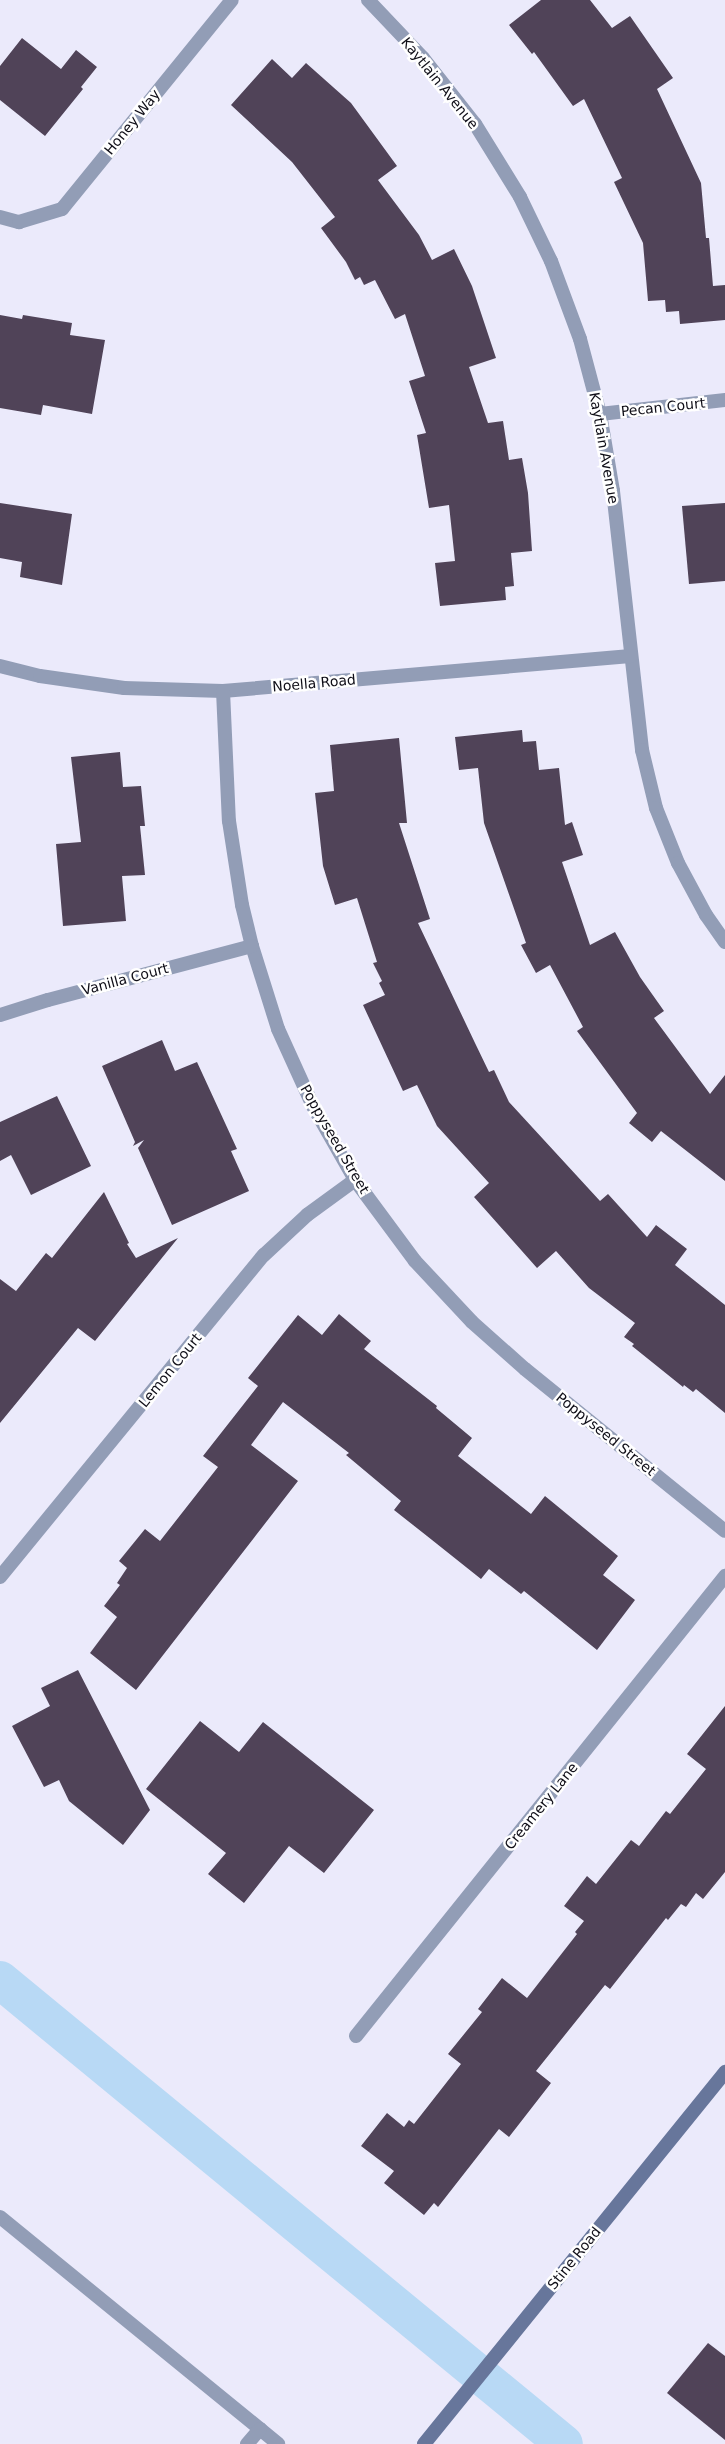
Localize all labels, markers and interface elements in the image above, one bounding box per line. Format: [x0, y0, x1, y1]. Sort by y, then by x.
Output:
street label: Kaytlain Avenue [398, 34, 482, 132]
street label: Honey Way [101, 86, 163, 158]
street label: Kaytlain Avenue [586, 391, 622, 505]
street label: Pecan Court [620, 394, 706, 420]
street label: Noella Road [272, 671, 356, 695]
street label: Vanilla Court [80, 959, 170, 999]
street label: Poppyseed Street [297, 1082, 373, 1196]
street label: Lemon Court [135, 1330, 205, 1410]
street label: Poppyseed Street [553, 1389, 659, 1479]
street label: Creamery Lane [501, 1759, 581, 1853]
street label: Stine Road [544, 2223, 604, 2293]

